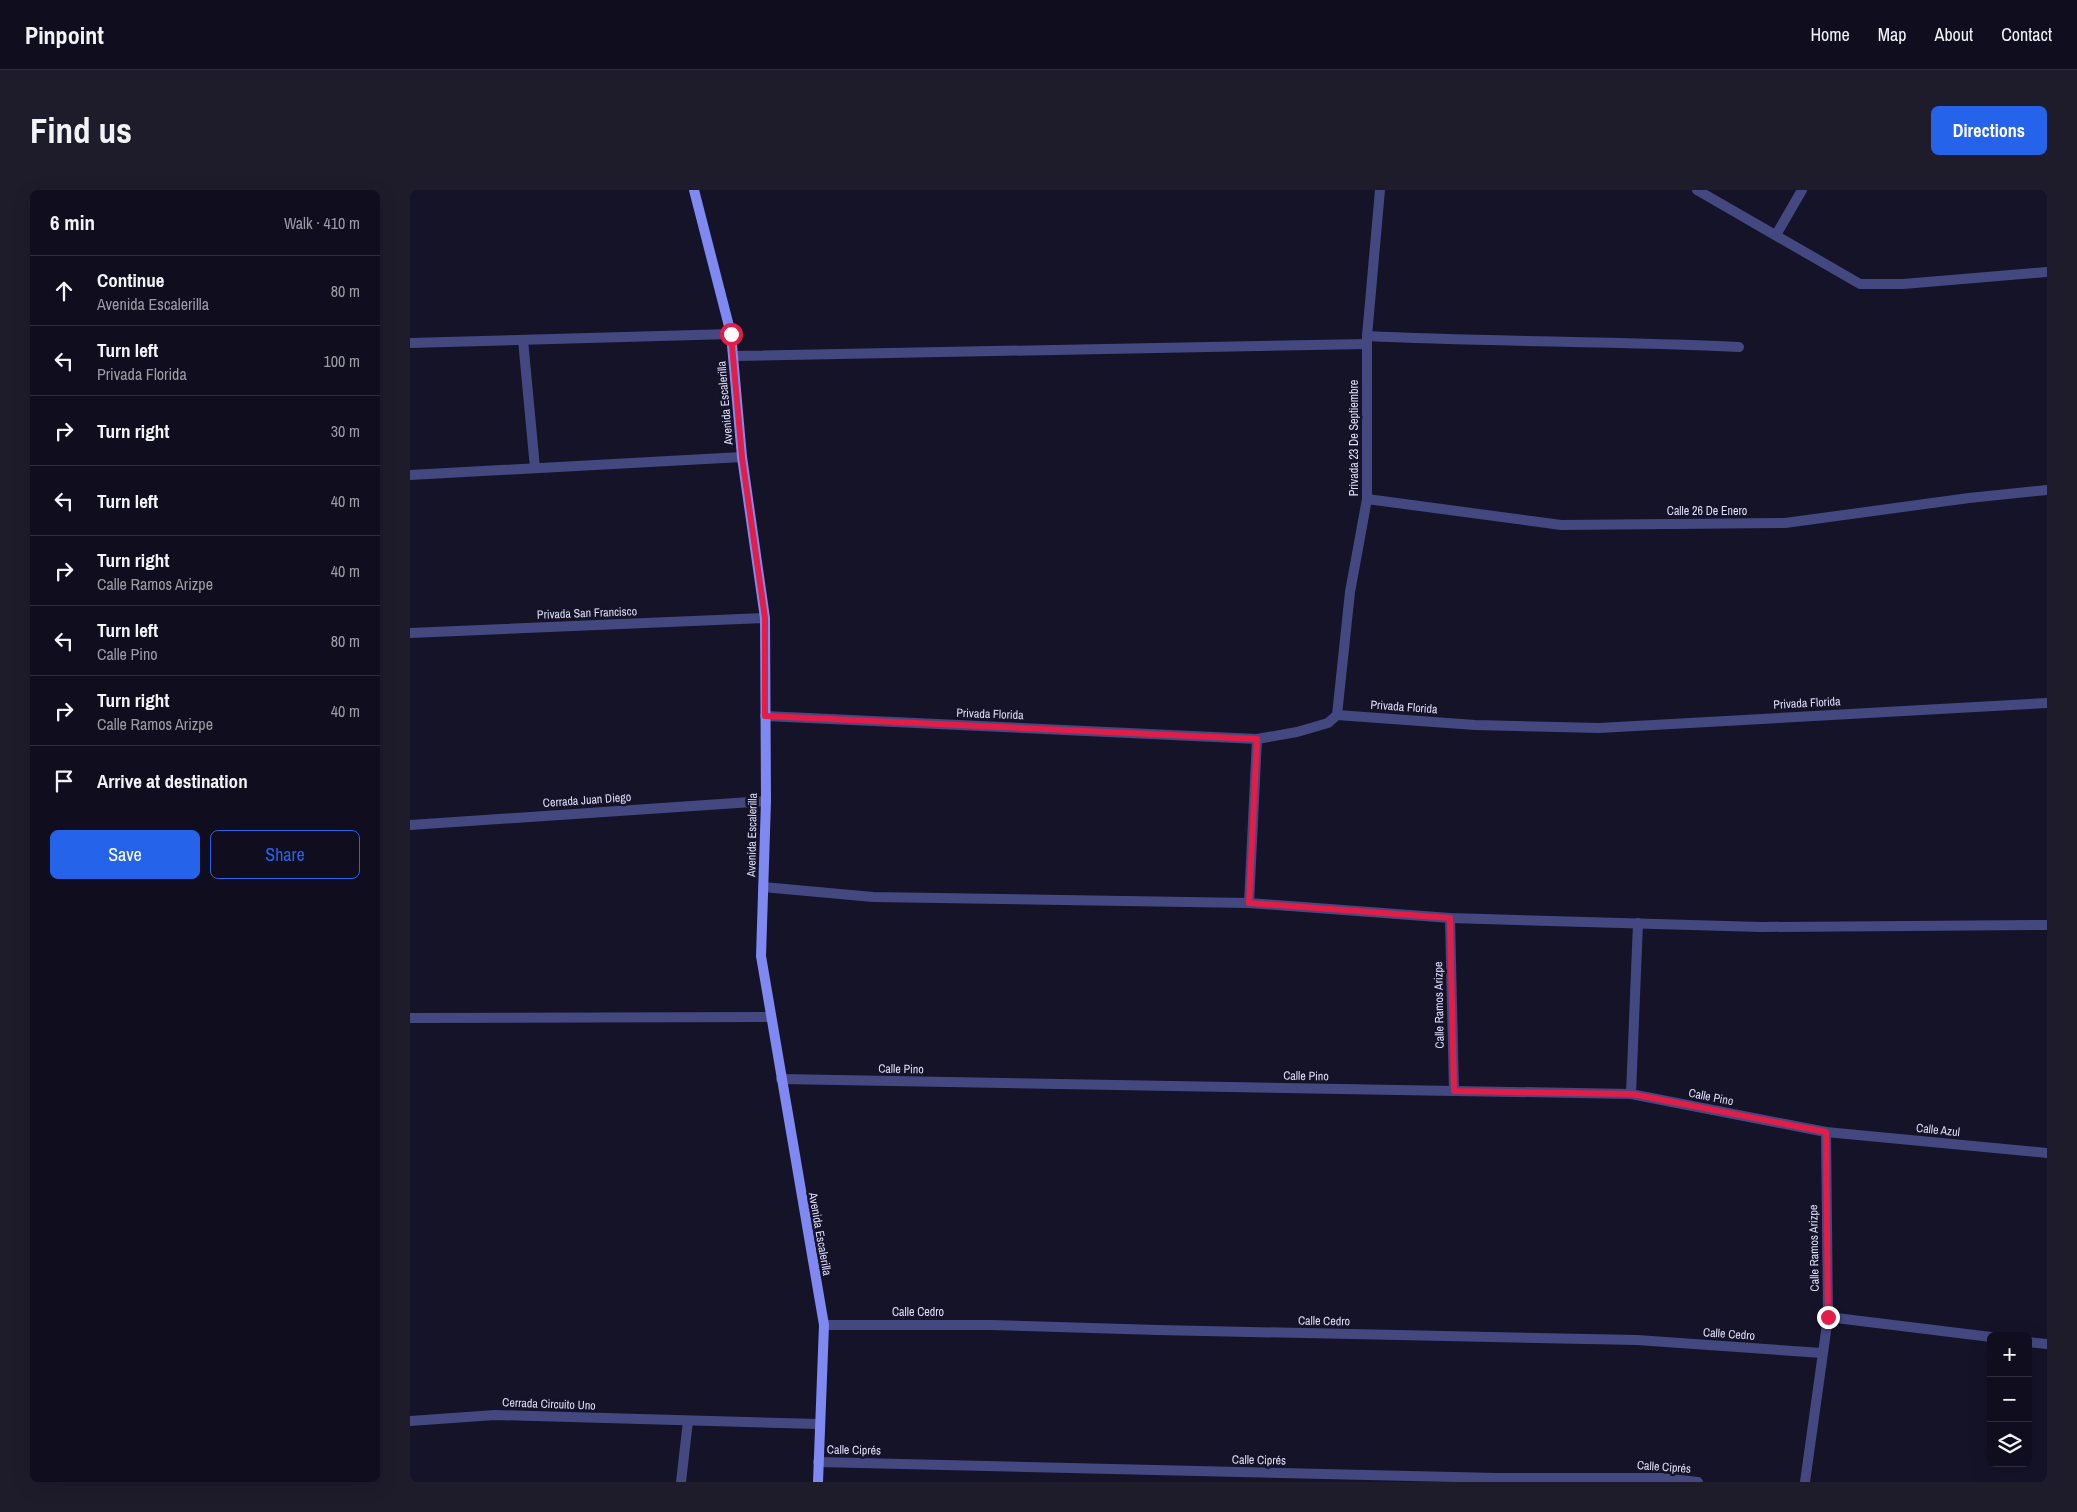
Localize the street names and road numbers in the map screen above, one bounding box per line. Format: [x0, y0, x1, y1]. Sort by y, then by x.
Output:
street label: Avenida Escalerilla [713, 360, 737, 447]
street label: Privada 23 De Septiembre [1346, 380, 1362, 496]
street label: Calle 26 De Enero [1667, 503, 1747, 519]
street label: Privada San Francisco [537, 603, 637, 623]
street label: Privada Florida [1773, 693, 1842, 713]
street label: Privada Florida [1370, 697, 1439, 717]
street label: Privada Florida [956, 705, 1024, 723]
street label: Cerrada Juan Diego [542, 789, 632, 811]
street label: Avenida Escalerilla [743, 792, 761, 878]
street label: Calle Ramos Arizpe [1430, 961, 1448, 1049]
street label: Calle Pino [878, 1061, 924, 1077]
street label: Calle Pino [1283, 1068, 1329, 1084]
street label: Calle Pino [1687, 1085, 1735, 1109]
street label: Calle Azul [1915, 1120, 1961, 1140]
street label: Avenida Escalerilla [805, 1190, 835, 1277]
street label: Calle Ramos Arizpe [1805, 1204, 1823, 1292]
street label: Calle Cedro [892, 1304, 944, 1320]
street label: Calle Cedro [1298, 1313, 1350, 1329]
street label: Calle Cedro [1703, 1324, 1755, 1344]
street label: Cerrada Circuito Uno [502, 1394, 596, 1414]
street label: Calle Ciprés [827, 1442, 881, 1458]
street label: Calle Ciprés [1232, 1452, 1286, 1468]
street label: Calle Ciprés [1636, 1457, 1692, 1477]

